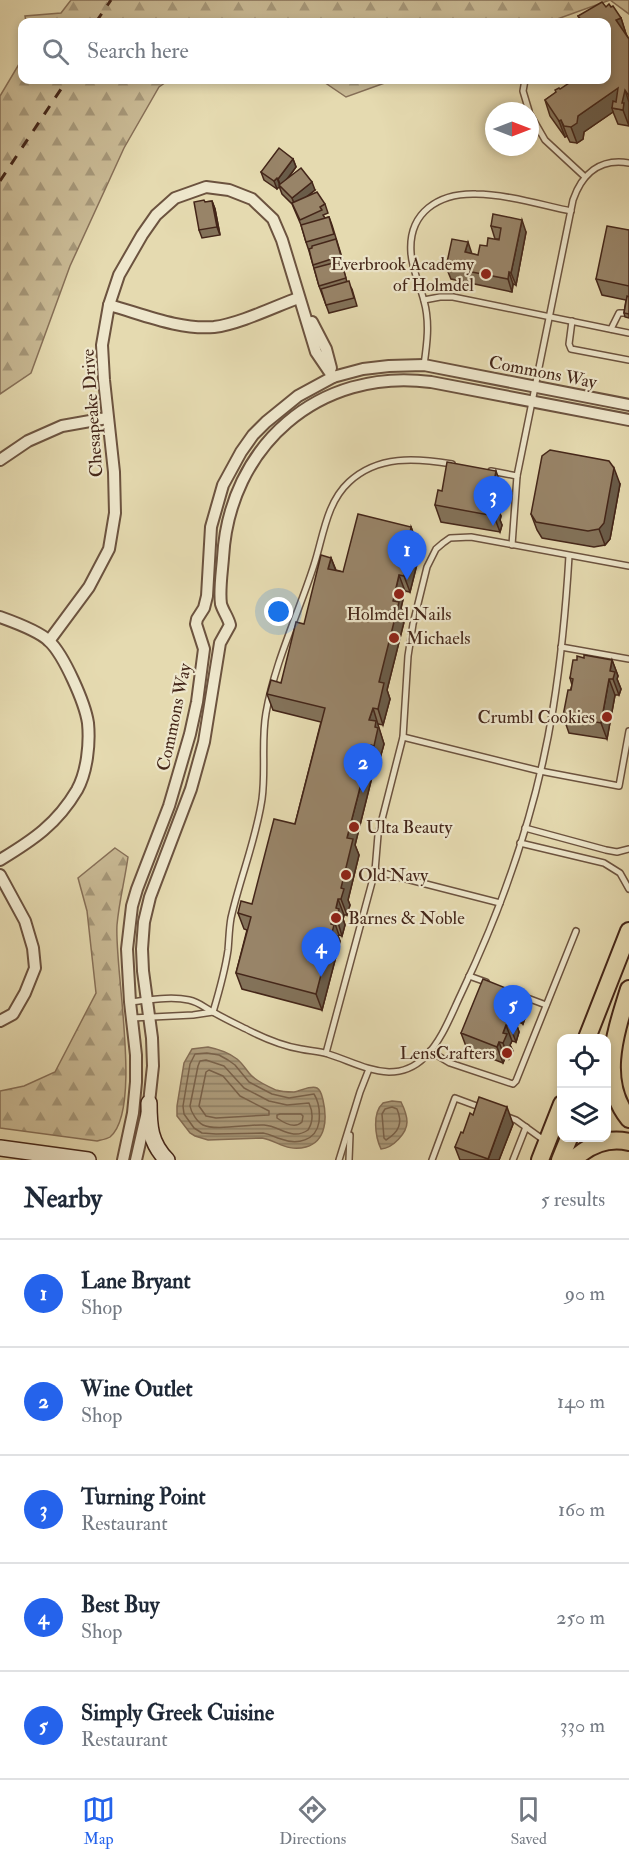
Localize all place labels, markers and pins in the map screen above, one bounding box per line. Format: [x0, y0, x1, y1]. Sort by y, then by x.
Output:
place label: Everbrook Academy of Holmdel [330, 253, 475, 297]
marker: Everbrook Academy of Holmdel [479, 267, 493, 281]
pin: 3 [474, 476, 512, 526]
pin: 1 [388, 530, 426, 580]
marker: Holmdel Nails [392, 587, 406, 601]
place label: Holmdel Nails [346, 603, 452, 626]
place label: Michaels [406, 627, 471, 650]
marker: Michaels [387, 631, 401, 645]
place label: Crumbl Cookies [477, 706, 595, 729]
marker: Crumbl Cookies [600, 710, 614, 724]
pin: 2 [344, 744, 382, 793]
place label: Ulta Beauty [366, 816, 453, 839]
marker: Ulta Beauty [347, 820, 361, 834]
place label: Old Navy [358, 864, 429, 887]
marker: Old Navy [339, 868, 353, 882]
place label: Barnes & Noble [348, 907, 465, 930]
marker: Barnes & Noble [329, 911, 343, 925]
pin: 4 [302, 928, 340, 977]
pin: 5 [494, 986, 532, 1035]
place label: LensCrafters [400, 1042, 495, 1065]
marker: LensCrafters [500, 1046, 514, 1060]

